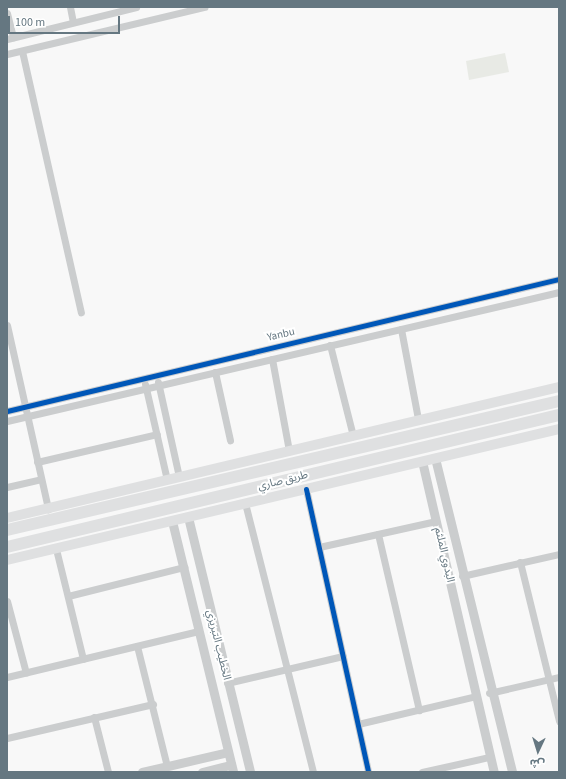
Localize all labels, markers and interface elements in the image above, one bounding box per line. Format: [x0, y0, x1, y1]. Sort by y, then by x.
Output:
scale bar [10, 8, 122, 34]
text: 100 m [15, 14, 45, 31]
street label: Yanbu [266, 325, 296, 345]
street label: طريق صاري [256, 468, 310, 494]
street label: البدوي الملثم [431, 526, 457, 584]
street label: الخطيب التبريزي [203, 608, 233, 682]
north arrow [518, 731, 558, 771]
text: ش [529, 755, 545, 771]

